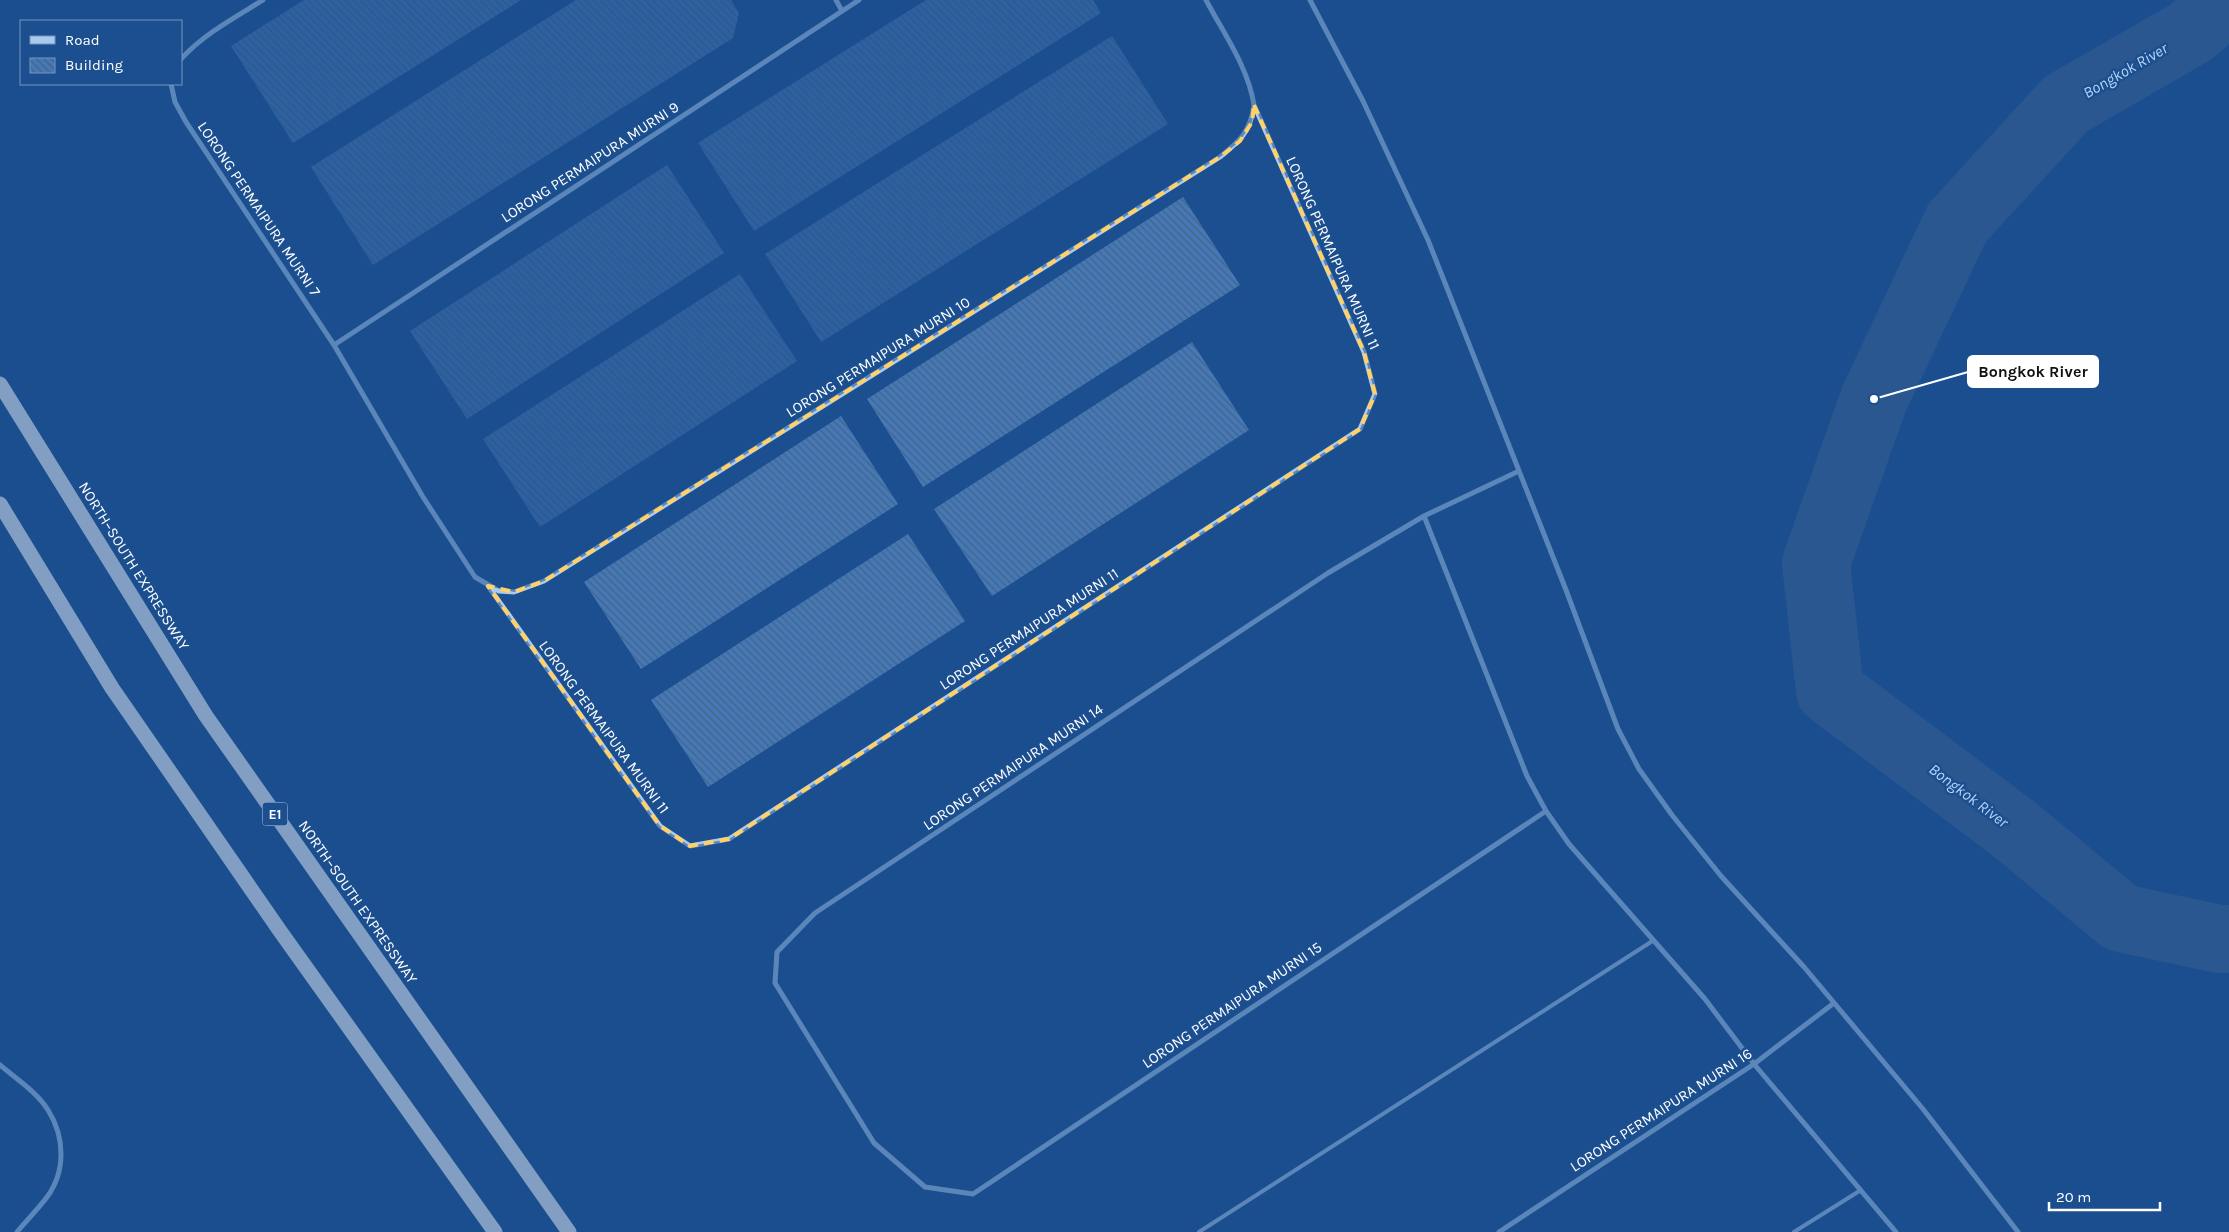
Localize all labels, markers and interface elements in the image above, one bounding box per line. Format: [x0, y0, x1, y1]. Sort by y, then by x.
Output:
legend [20, 20, 182, 85]
text: Road [65, 31, 100, 49]
water label: Bongkok River [2080, 38, 2171, 102]
text: Building [65, 56, 123, 74]
street label: LORONG PERMAIPURA MURNI 9 [498, 98, 682, 226]
street label: LORONG PERMAIPURA MURNI 7 [194, 118, 324, 300]
street label: LORONG PERMAIPURA MURNI 11 [1282, 154, 1384, 352]
street label: LORONG PERMAIPURA MURNI 10 [783, 293, 973, 421]
callout: Bongkok River [1968, 356, 2098, 387]
text: Bongkok River [1978, 362, 2088, 381]
street label: NORTH–SOUTH EXPRESSWAY [75, 479, 194, 654]
street label: LORONG PERMAIPURA MURNI 11 [936, 564, 1122, 694]
street label: LORONG PERMAIPURA MURNI 11 [535, 637, 673, 817]
street label: LORONG PERMAIPURA MURNI 14 [920, 700, 1107, 834]
water label: Bongkok River [1925, 759, 2013, 832]
road number: E1 [262, 802, 288, 826]
street label: NORTH–SOUTH EXPRESSWAY [295, 817, 422, 988]
street label: LORONG PERMAIPURA MURNI 15 [1139, 938, 1325, 1072]
street label: LORONG PERMAIPURA MURNI 16 [1567, 1044, 1755, 1176]
scale bar [2049, 1180, 2160, 1212]
text: 20 m [2056, 1188, 2091, 1206]

